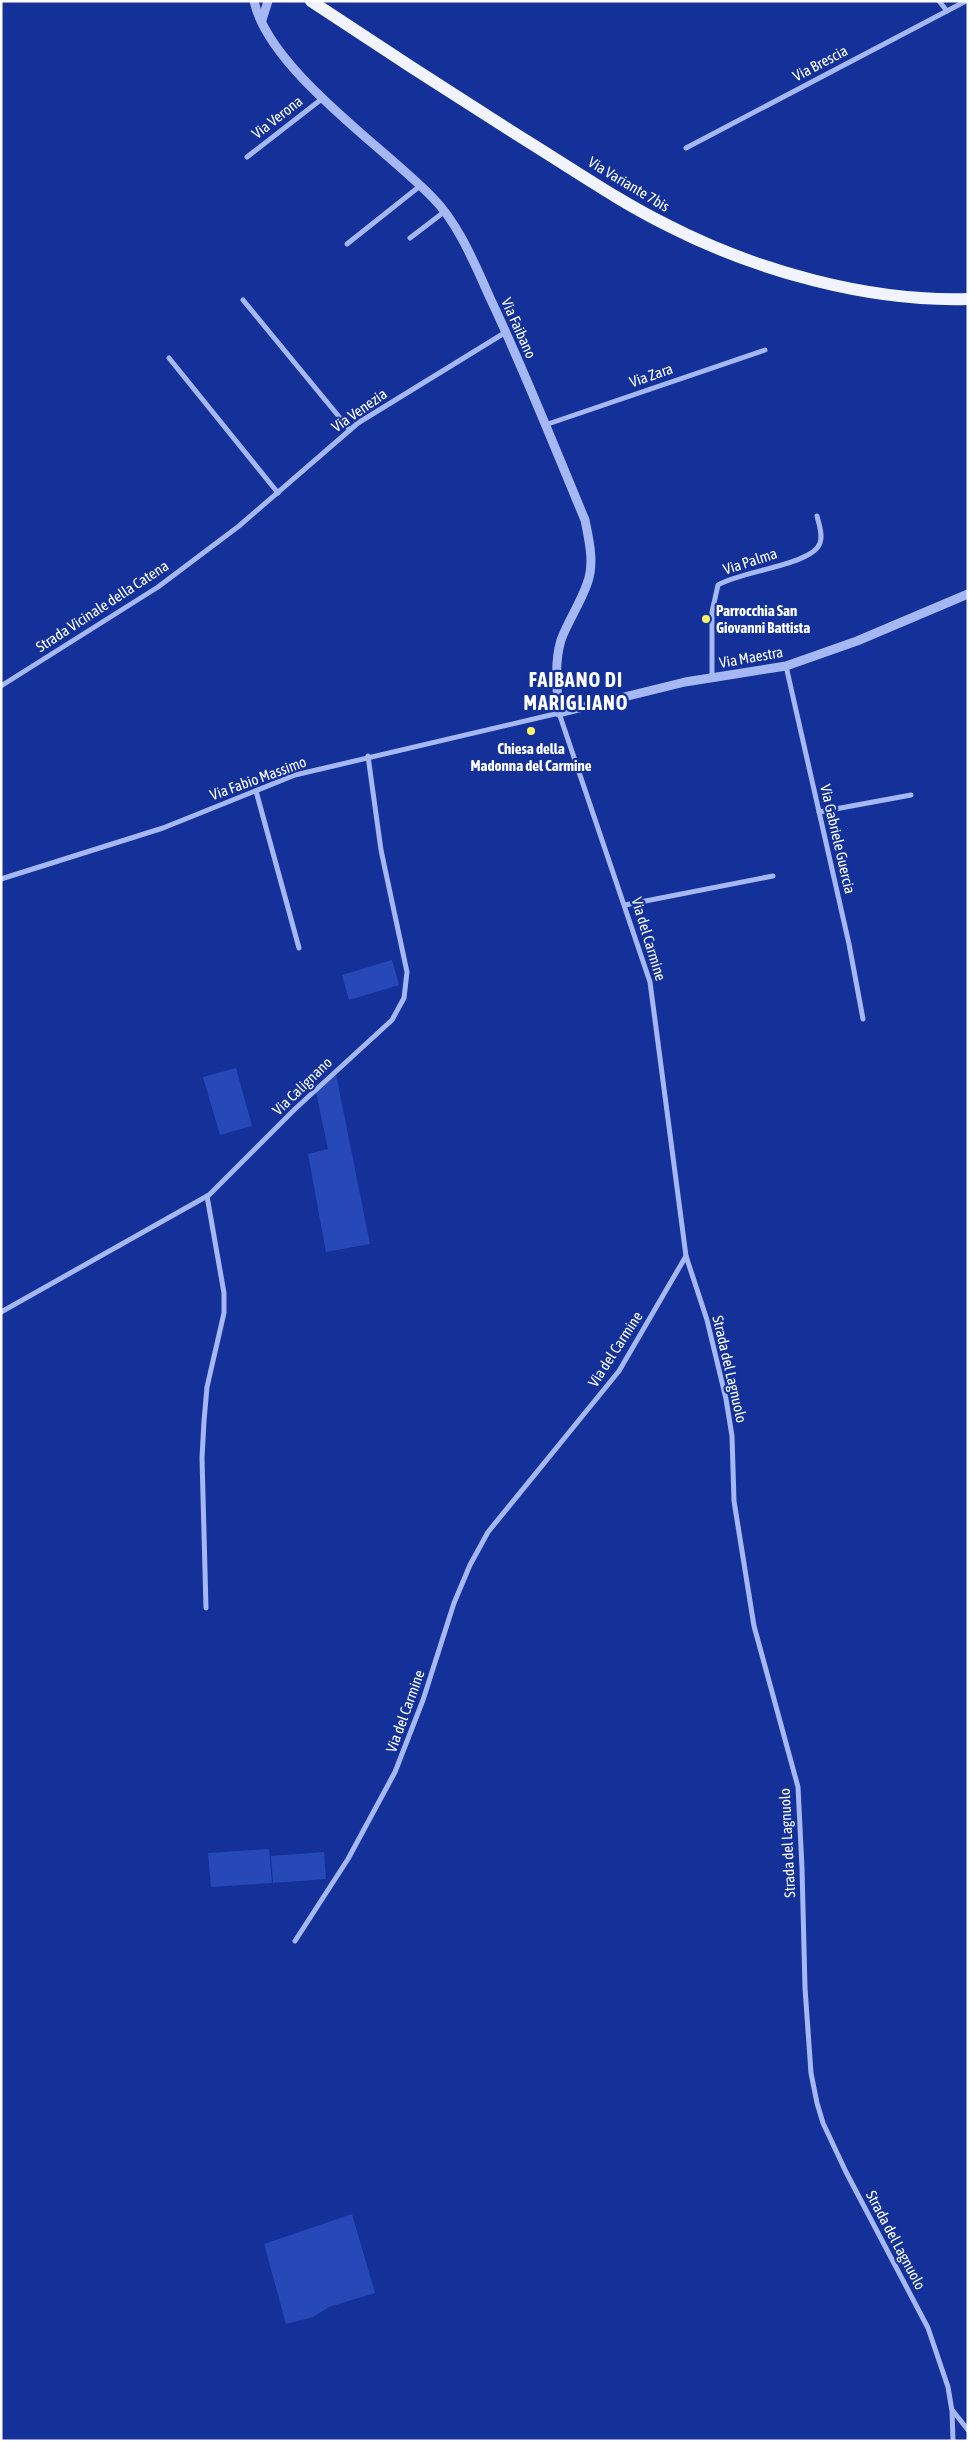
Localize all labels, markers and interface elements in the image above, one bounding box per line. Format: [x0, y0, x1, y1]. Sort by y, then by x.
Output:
street label: Via Brescia [790, 42, 850, 84]
street label: Via Verona [248, 92, 306, 142]
street label: Via Variante 7bis [585, 153, 673, 215]
street label: Via Faibano [498, 295, 540, 361]
street label: Via Zara [627, 360, 675, 390]
street label: Via Venezia [328, 385, 390, 435]
street label: Via Palma [721, 544, 779, 578]
street label: Strada Vicinale della Catena [33, 557, 171, 655]
place label: Parrocchia San Giovanni Battista [716, 602, 810, 636]
marker: Parrocchia San Giovanni Battista [700, 613, 712, 625]
street label: Via Maestra [718, 643, 784, 671]
district label: FAIBANO DI MARIGLIANO [523, 668, 629, 714]
marker: Chiesa della Madonna del Carmine [525, 725, 537, 737]
place label: Chiesa della Madonna del Carmine [470, 740, 592, 774]
street label: Via Fabio Massimo [208, 753, 308, 803]
street label: Via Gabriele Guercia [817, 783, 859, 895]
street label: Via del Carmine [628, 895, 670, 983]
street label: Via Calignano [269, 1053, 335, 1119]
street label: Via del Carmine [584, 1308, 646, 1390]
street label: Strada del Lagnuolo [709, 1314, 751, 1424]
street label: Via del Carmine [382, 1667, 428, 1754]
street label: Strada del Lagnuolo [776, 1788, 798, 1898]
street label: Strada del Lagnuolo [863, 2188, 929, 2292]

